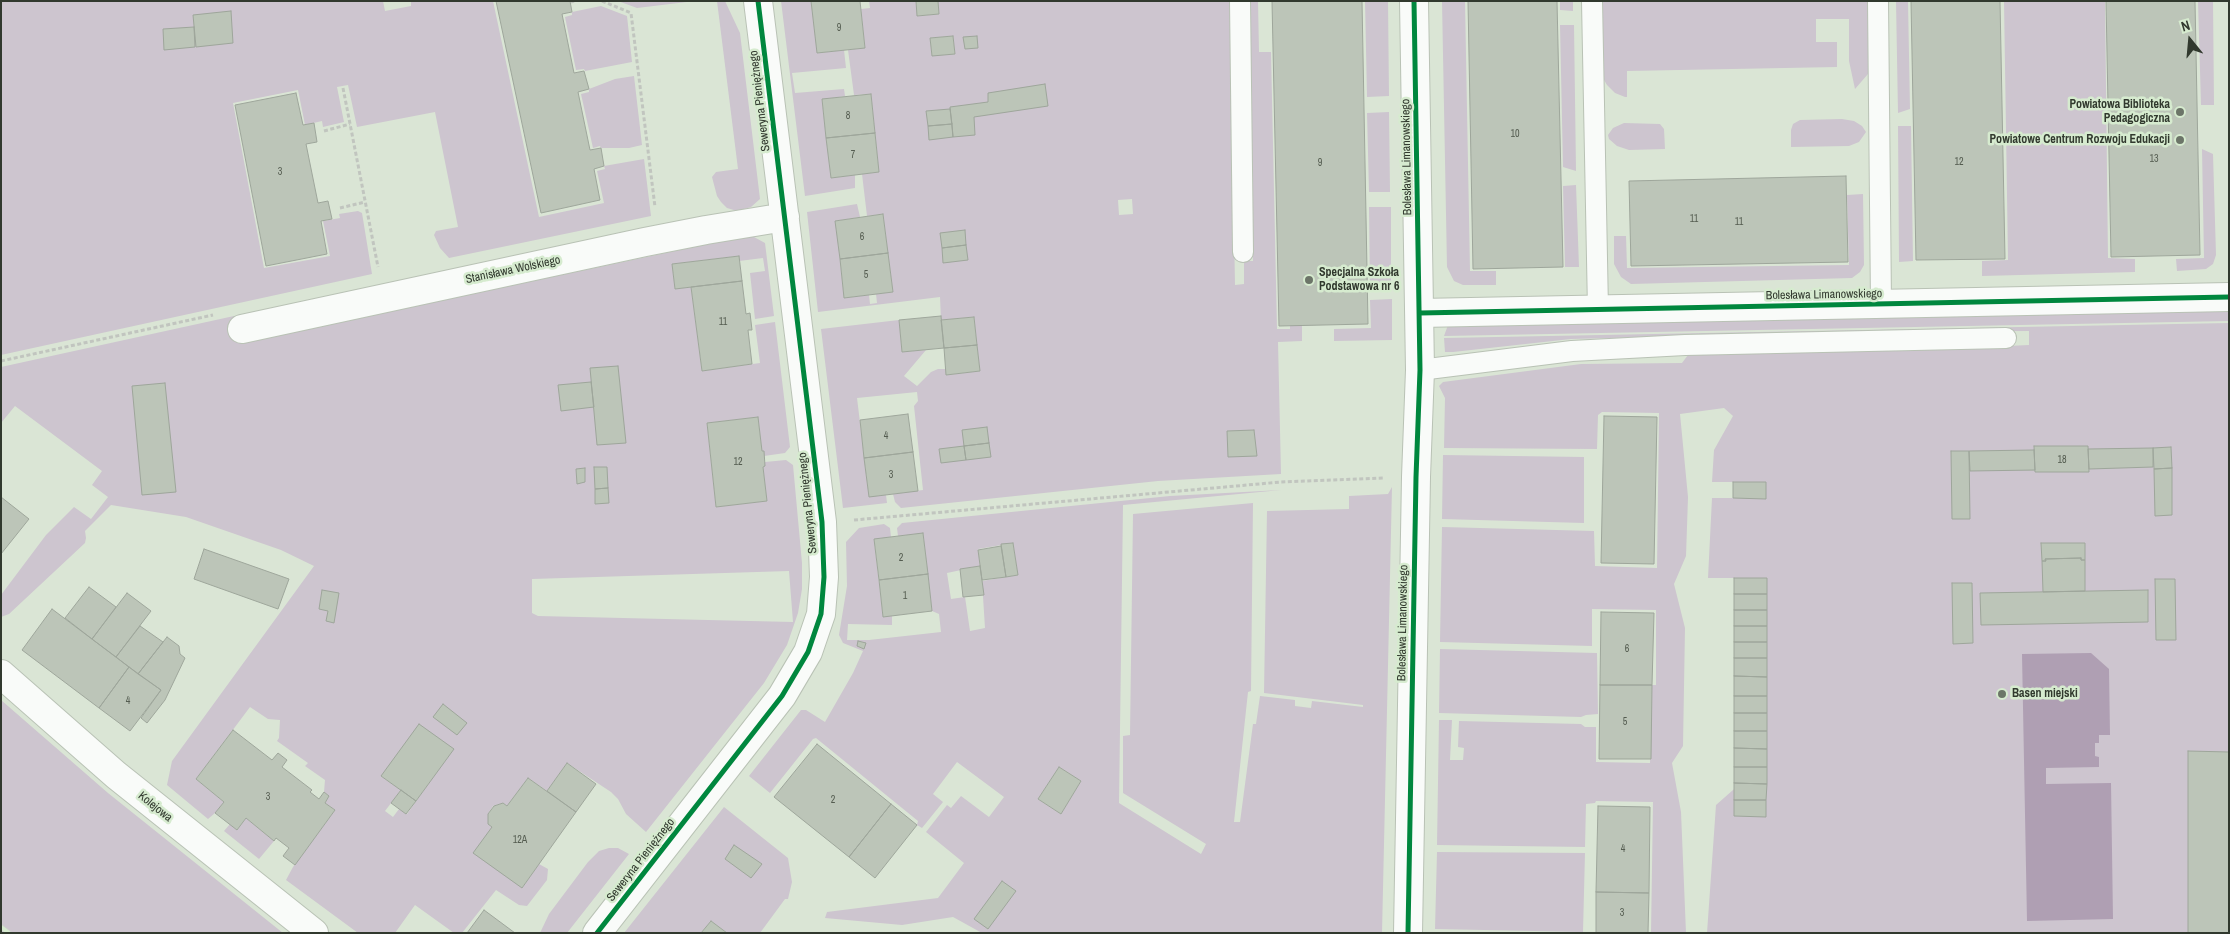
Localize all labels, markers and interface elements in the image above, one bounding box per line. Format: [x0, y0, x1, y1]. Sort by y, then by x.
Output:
north arrow [2165, 15, 2215, 65]
text: N [2179, 16, 2192, 35]
house number: 9 [837, 22, 841, 34]
street label: Seweryna Pieniężnego [747, 50, 773, 152]
place label: Powiatowa Biblioteka Pedagogiczna [2069, 98, 2170, 126]
street label: Bolesława Limanowskiego [1399, 99, 1415, 215]
marker: Powiatowa Biblioteka Pedagogiczna [2174, 106, 2186, 118]
house number: 8 [846, 110, 850, 122]
house number: 10 [1510, 128, 1520, 140]
place label: Powiatowe Centrum Rozwoju Edukacji [1990, 133, 2170, 147]
marker: Powiatowe Centrum Rozwoju Edukacji [2174, 134, 2186, 146]
house number: 7 [851, 149, 855, 161]
house number: 13 [2149, 153, 2159, 165]
house number: 12 [1954, 156, 1964, 168]
house number: 9 [1318, 157, 1322, 169]
house number: 3 [278, 166, 282, 178]
house number: 11 [1690, 213, 1698, 225]
house number: 11 [1735, 216, 1743, 228]
house number: 6 [860, 231, 864, 243]
street label: Stanisława Wolskiego [464, 253, 562, 287]
place label: Specjalna Szkoła Podstawowa nr 6 [1319, 266, 1399, 294]
house number: 5 [864, 269, 868, 281]
marker: Specjalna Szkoła Podstawowa nr 6 [1303, 274, 1315, 286]
street label: Bolesława Limanowskiego [1766, 287, 1882, 303]
house number: 11 [719, 316, 727, 328]
house number: 4 [884, 430, 888, 442]
street label: Seweryna Pieniężnego [796, 452, 820, 554]
house number: 18 [2057, 454, 2067, 466]
house number: 12 [733, 456, 743, 468]
house number: 3 [889, 469, 893, 481]
house number: 2 [899, 552, 903, 564]
street label: Bolesława Limanowskiego [1395, 565, 1411, 681]
house number: 1 [903, 590, 907, 602]
house number: 6 [1625, 643, 1629, 655]
place label: Basen miejski [2012, 687, 2078, 701]
marker: Basen miejski [1996, 688, 2008, 700]
house number: 4 [126, 695, 130, 707]
house number: 5 [1623, 716, 1627, 728]
street label: Kolejowa [135, 789, 175, 825]
house number: 3 [266, 791, 270, 803]
house number: 2 [831, 794, 835, 806]
street label: Seweryna Pieniężnego [604, 815, 678, 905]
house number: 12A [513, 834, 527, 846]
house number: 4 [1621, 843, 1625, 855]
house number: 3 [1620, 907, 1624, 919]

